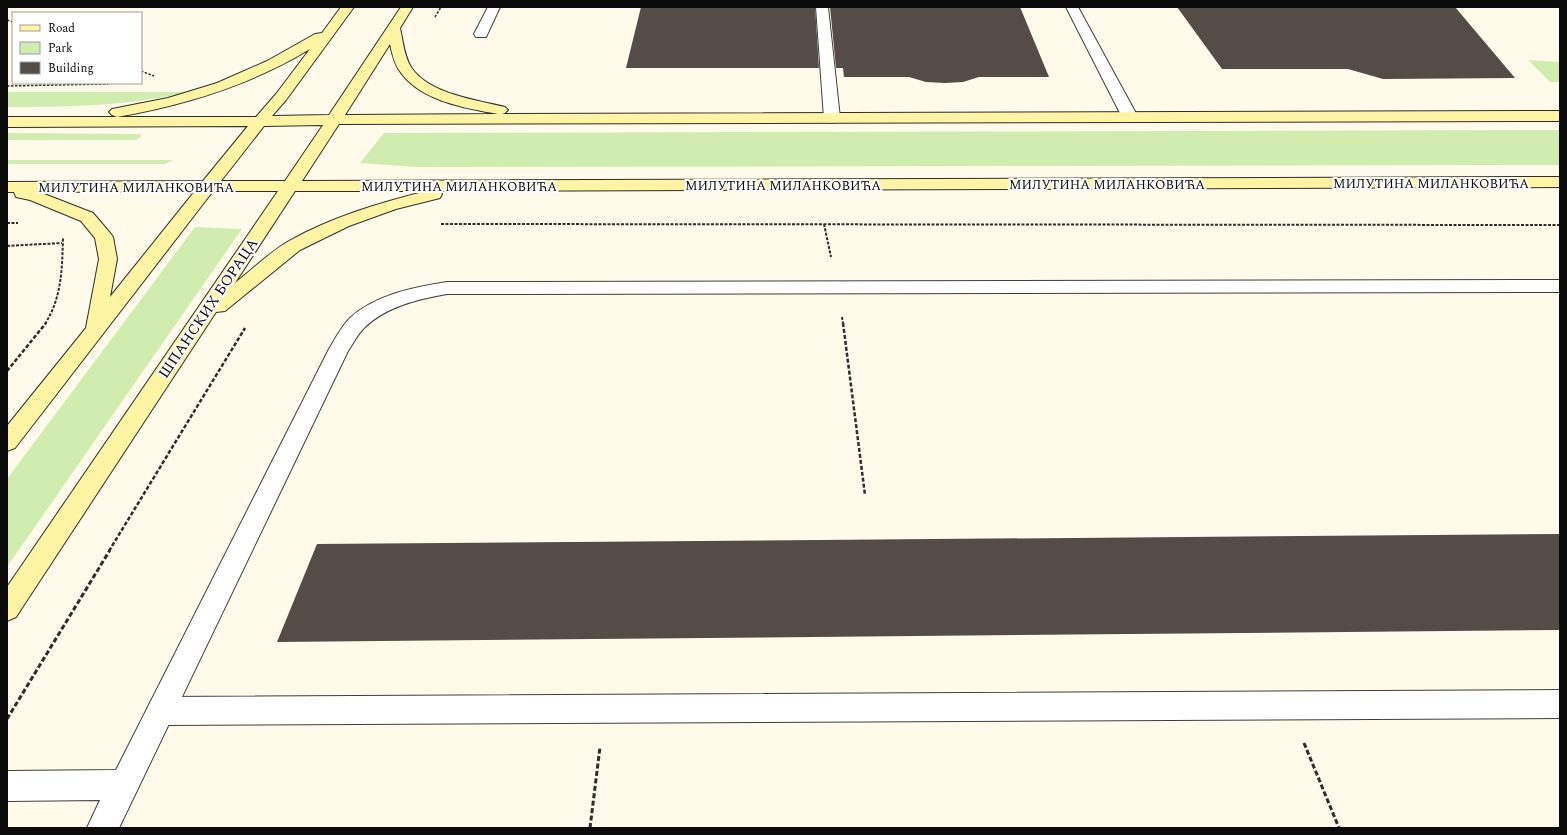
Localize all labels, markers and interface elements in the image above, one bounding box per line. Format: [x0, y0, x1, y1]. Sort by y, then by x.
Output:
legend [12, 12, 142, 84]
text: Road [48, 19, 75, 38]
text: Park [48, 39, 73, 58]
text: Building [48, 59, 94, 78]
street label: МИЛУТИНА МИЛАНКОВИЋА [1333, 174, 1529, 194]
street label: МИЛУТИНА МИЛАНКОВИЋА [1009, 175, 1205, 195]
street label: МИЛУТИНА МИЛАНКОВИЋА [685, 176, 881, 196]
street label: МИЛУТИНА МИЛАНКОВИЋА [361, 177, 557, 197]
street label: МИЛУТИНА МИЛАНКОВИЋА [38, 178, 234, 198]
street label: ШПАНСКИХ БОРАЦА [153, 233, 264, 383]

